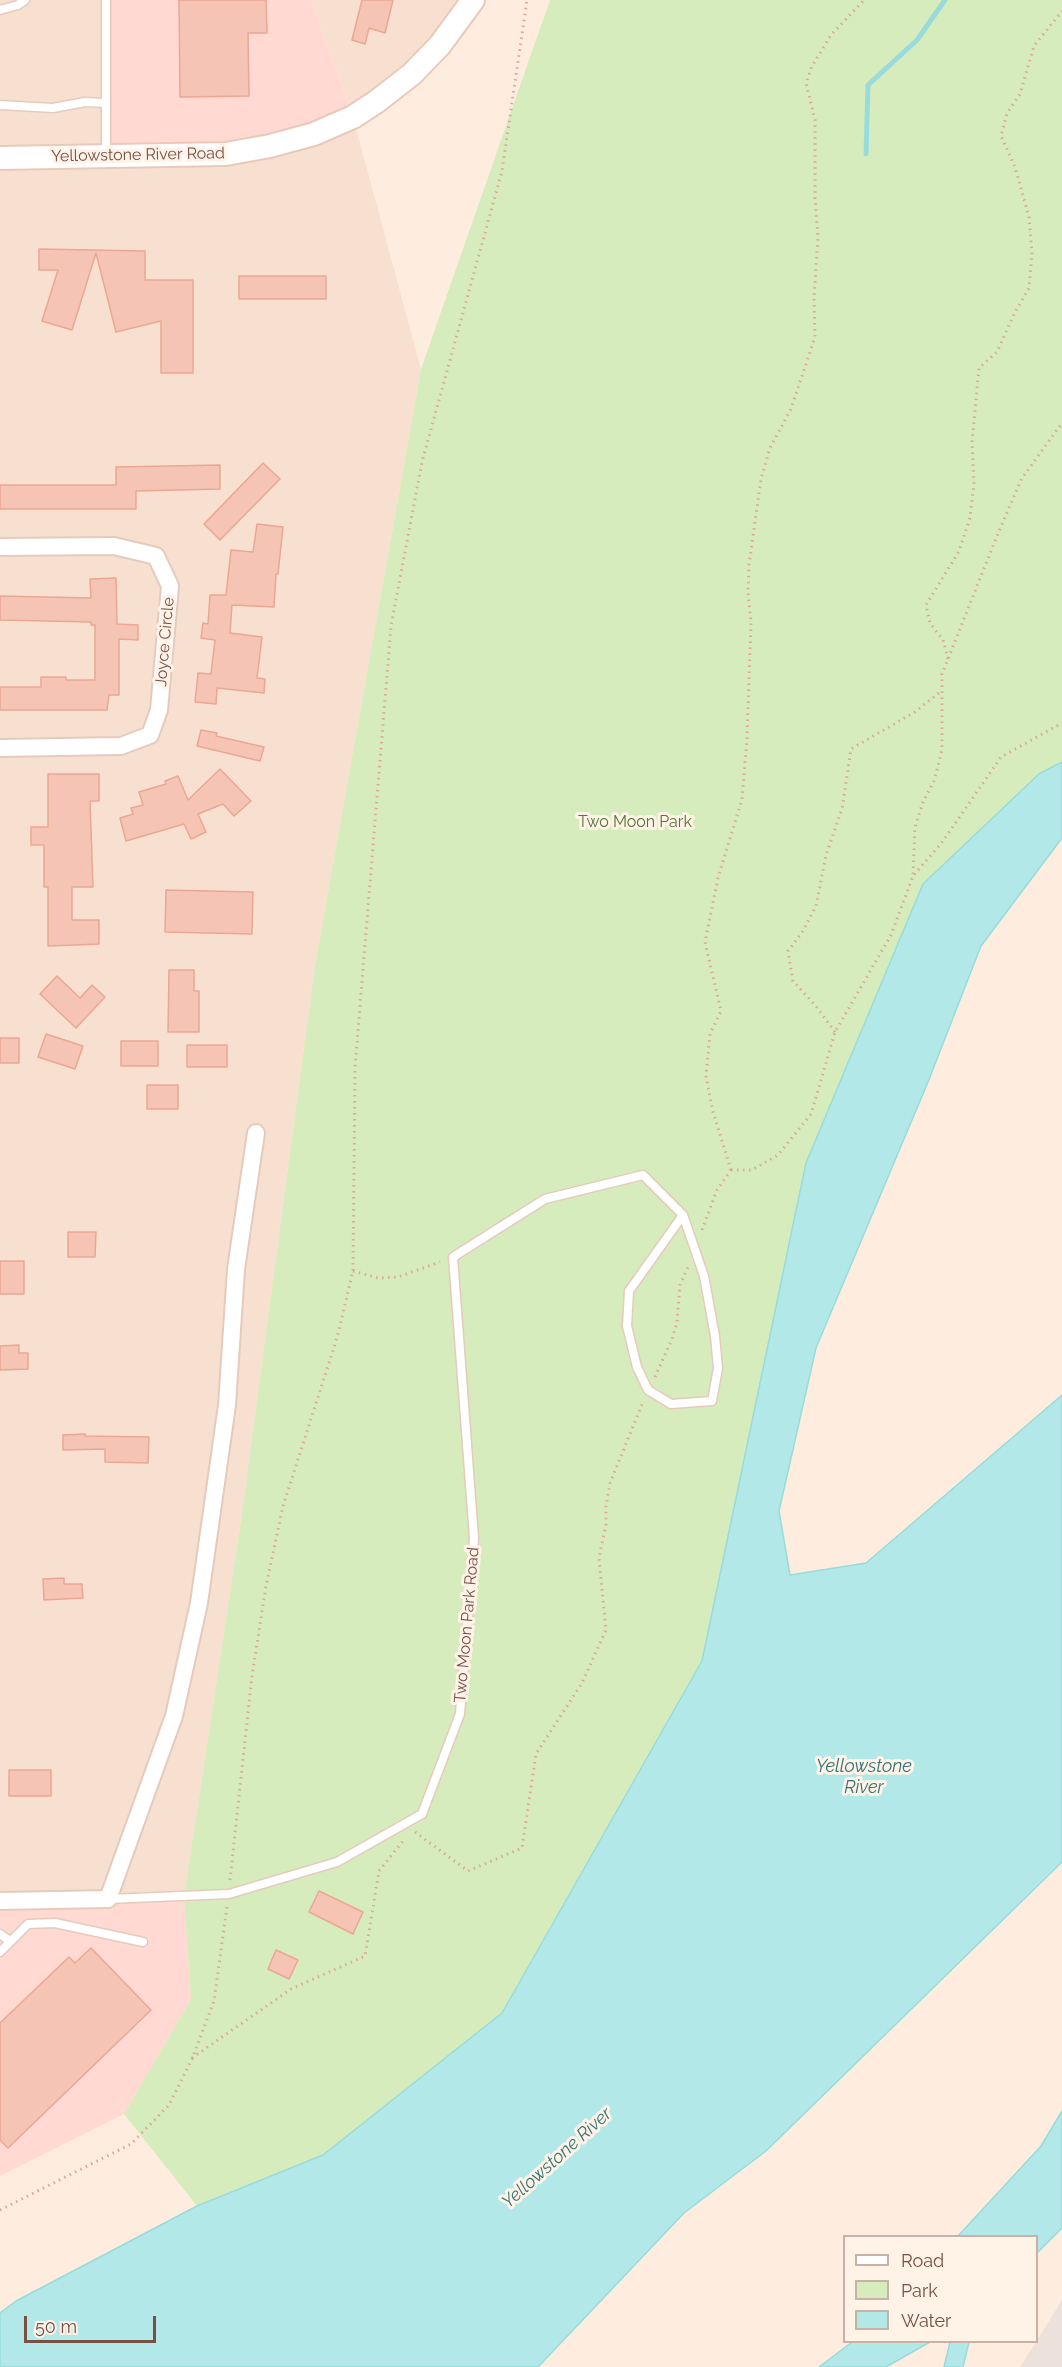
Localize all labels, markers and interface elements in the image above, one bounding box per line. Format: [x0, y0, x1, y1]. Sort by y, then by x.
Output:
street label: Yellowstone River Road [51, 144, 225, 166]
street label: Joyce Circle [152, 596, 178, 688]
park label: Two Moon Park [578, 812, 692, 832]
street label: Two Moon Park Road [451, 1546, 483, 1704]
water label: Yellowstone River [816, 1756, 912, 1798]
water label: Yellowstone River [498, 2103, 616, 2213]
legend [843, 2235, 1038, 2343]
text: Road [901, 2250, 944, 2271]
text: Park [901, 2280, 938, 2301]
scale bar [27, 2304, 159, 2342]
text: Water [901, 2310, 951, 2331]
text: 50 m [35, 2316, 77, 2337]

